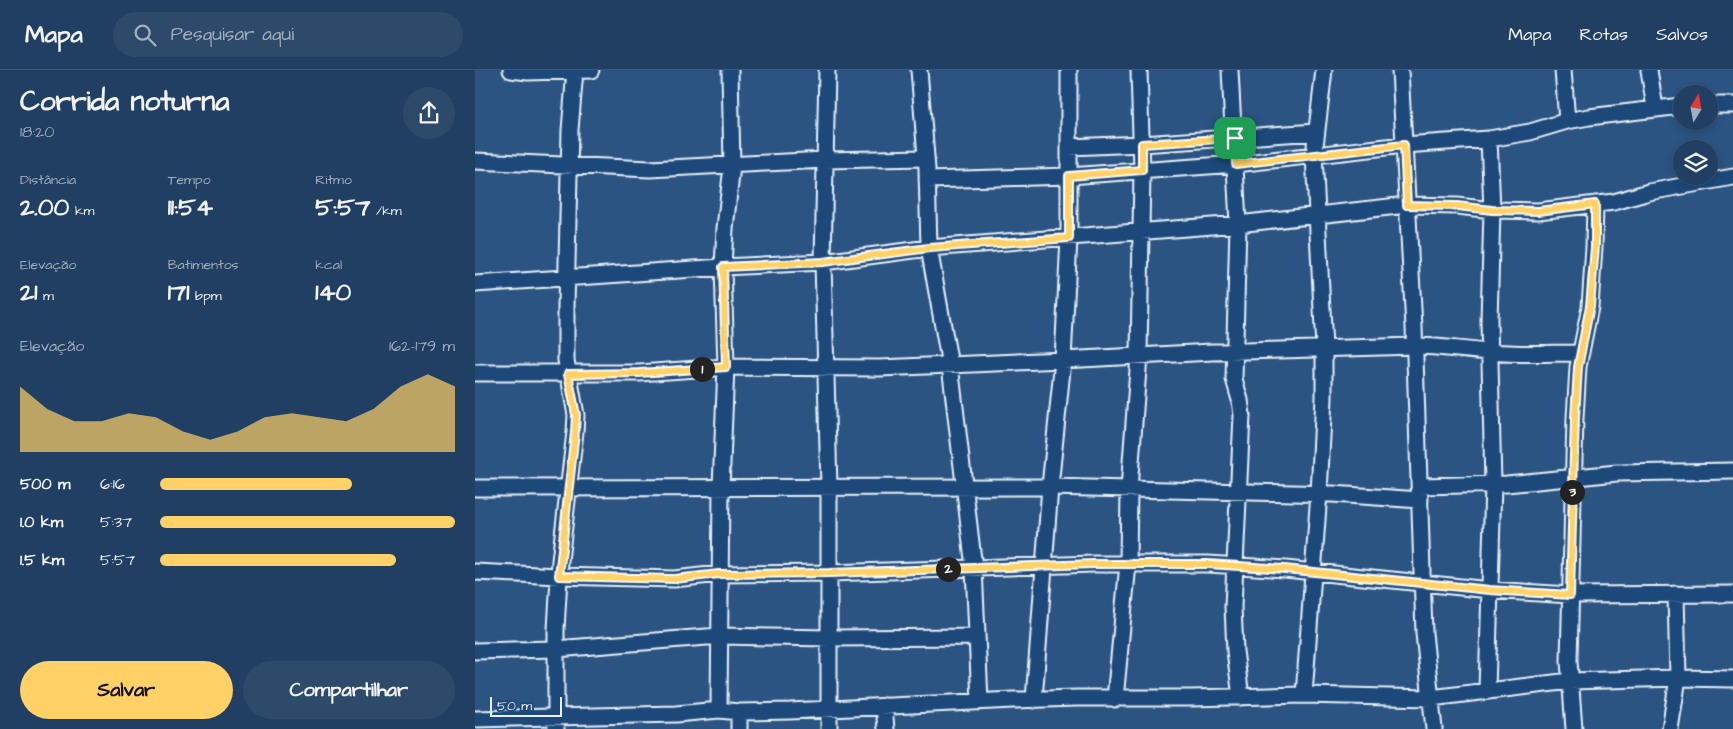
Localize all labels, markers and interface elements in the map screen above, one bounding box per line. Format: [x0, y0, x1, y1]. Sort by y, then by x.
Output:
search box [113, 12, 463, 57]
text: Mapa [25, 18, 83, 52]
icon: search [131, 21, 159, 49]
text: Pesquisar aqui [171, 21, 294, 48]
text: Mapa [1508, 22, 1552, 47]
text: Rotas [1580, 22, 1628, 47]
text: Salvos [1656, 22, 1708, 47]
text: Corrida noturna [20, 82, 230, 121]
north arrow [1673, 85, 1717, 130]
map controls [1673, 85, 1718, 185]
button: share [403, 87, 455, 139]
pin [1214, 117, 1256, 159]
text: 18:20 [20, 121, 54, 143]
icon: arrive [1221, 124, 1249, 152]
button: layers [1673, 140, 1718, 185]
text: Distância [20, 170, 76, 190]
text: Tempo [168, 170, 211, 190]
text: Ritmo [315, 170, 352, 190]
text: 2.00 [20, 190, 69, 225]
text: 11:54 [168, 190, 213, 225]
text: 5:57 [315, 190, 370, 225]
text: km [69, 201, 94, 221]
text: /km [370, 201, 402, 221]
text: Elevação [20, 255, 76, 275]
text: Batimentos [168, 255, 239, 275]
text: kcal [315, 255, 342, 275]
text: 21 [20, 275, 38, 310]
text: 171 [168, 275, 189, 310]
text: 140 [315, 275, 351, 310]
text: m [38, 286, 54, 306]
text: bpm [189, 286, 222, 306]
text: Elevação [20, 335, 84, 357]
text: 162–179 m [389, 335, 455, 357]
pin: 1 [689, 356, 715, 382]
text: 1 [702, 359, 703, 379]
text: 500 m [20, 473, 70, 495]
text: 6:16 [100, 473, 125, 495]
pin: 3 [1559, 480, 1585, 504]
text: 3 [1569, 482, 1576, 502]
text: 1.0 km [20, 511, 63, 533]
text: 5:37 [100, 511, 132, 533]
text: 1.5 km [20, 549, 64, 571]
text: 5:57 [100, 549, 135, 571]
pin: 2 [935, 556, 961, 582]
text: 2 [944, 559, 953, 579]
button: Salvar [20, 661, 233, 719]
button: Compartilhar [243, 661, 455, 719]
scale bar [490, 694, 563, 717]
text: 50 m [497, 696, 532, 716]

